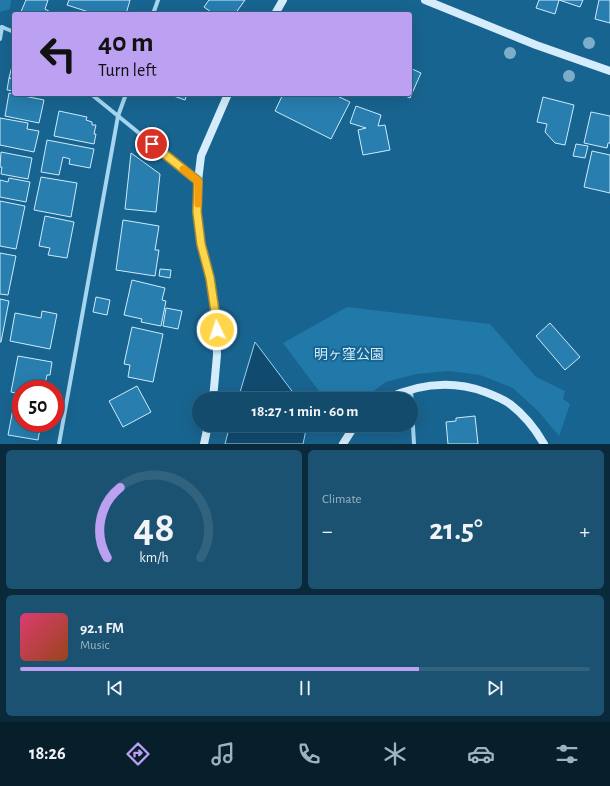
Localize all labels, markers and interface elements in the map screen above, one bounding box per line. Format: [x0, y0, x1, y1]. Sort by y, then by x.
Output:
icon: left [32, 28, 84, 80]
text: 40 m [98, 29, 154, 57]
text: Turn left [98, 62, 157, 80]
pin [135, 127, 169, 161]
icon: arrive [141, 133, 163, 155]
position arrow [196, 309, 238, 351]
park label: 明ヶ窪公園 [314, 347, 384, 362]
speed limit sign: 50 [12, 380, 64, 432]
text: 18:27 · 1 min · 60 m [252, 404, 358, 419]
text: Climate [322, 493, 361, 506]
text: 48 [133, 507, 175, 548]
text: 21.5° [429, 515, 483, 545]
text: − [322, 520, 333, 542]
text: + [579, 520, 590, 542]
text: km/h [139, 550, 169, 564]
text: 92.1 FM [80, 621, 124, 636]
text: Music [80, 639, 110, 652]
icon: previous [104, 677, 126, 699]
icon: pause [294, 677, 316, 699]
icon: next [484, 677, 506, 699]
icon: directions [124, 740, 152, 768]
icon: music [209, 740, 237, 768]
icon: phone [295, 740, 323, 768]
icon: climate [381, 740, 409, 768]
icon: car [467, 740, 495, 768]
icon: filters [553, 740, 581, 768]
text: 18:26 [29, 745, 66, 763]

